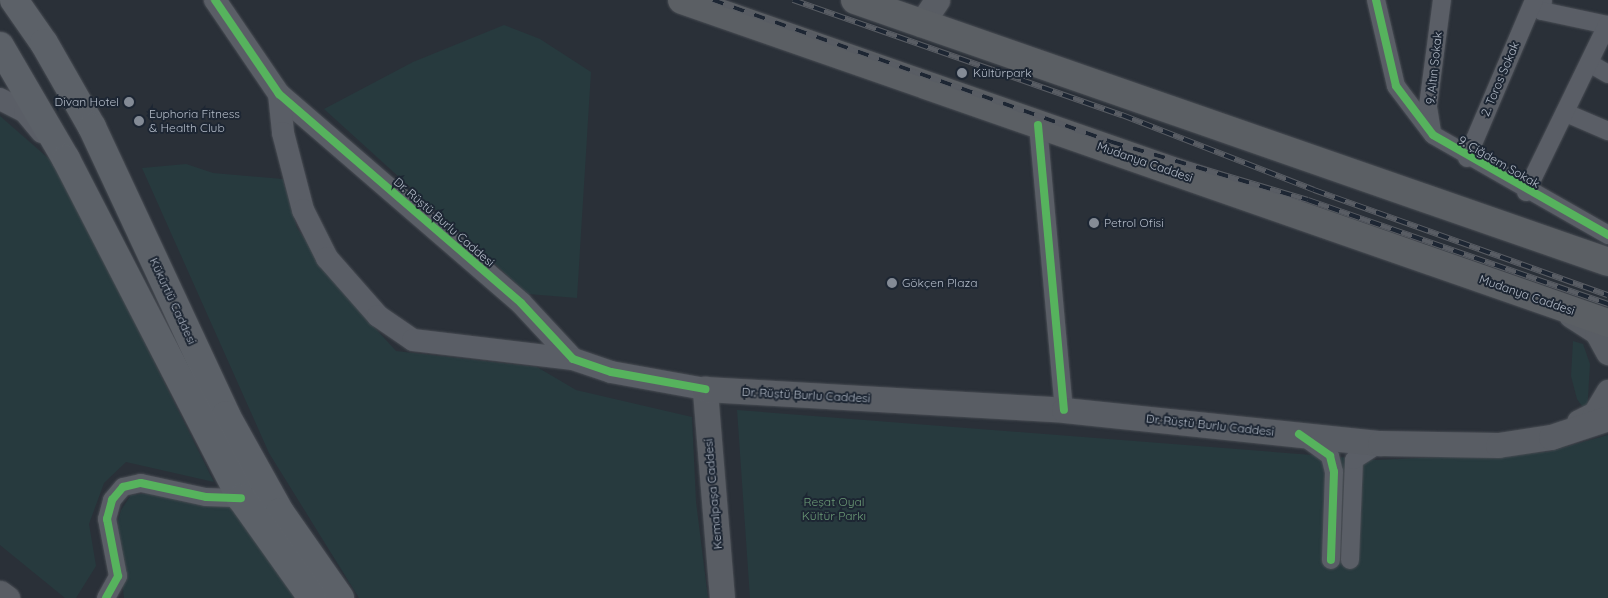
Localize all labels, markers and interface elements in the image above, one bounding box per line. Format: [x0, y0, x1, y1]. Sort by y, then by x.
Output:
street label: 9. Altın Sokak [1423, 31, 1445, 105]
street label: 2. Toros Sokak [1478, 39, 1522, 119]
marker: Kültürpark [955, 66, 969, 80]
place label: Kültürpark [973, 66, 1032, 80]
place label: Divan Hotel [55, 95, 119, 109]
marker: Divan Hotel [123, 96, 135, 108]
place label: Euphoria Fitness & Health Club [149, 107, 240, 135]
marker: Euphoria Fitness & Health Club [133, 115, 145, 127]
street label: 9. Çiğdem Sokak [1456, 133, 1542, 191]
street label: Mudanya Caddesi [1095, 139, 1195, 185]
street label: Dr. Rüştü Burlu Caddesi [391, 174, 497, 270]
place label: Petrol Ofisi [1104, 216, 1164, 230]
marker: Petrol Ofisi [1088, 217, 1100, 229]
street label: Kükürtlü Caddesi [147, 255, 199, 347]
street label: Mudanya Caddesi [1477, 272, 1577, 318]
place label: Gökçen Plaza [902, 276, 977, 290]
marker: Gökçen Plaza [886, 277, 898, 289]
street label: Dr. Rüştü Burlu Caddesi [741, 384, 871, 406]
street label: Dr. Rüştü Burlu Caddesi [1145, 411, 1275, 439]
street label: Kemalpaşa Caddesi [701, 438, 725, 550]
park label: Reşat Oyal Kültür Parkı [802, 495, 866, 523]

